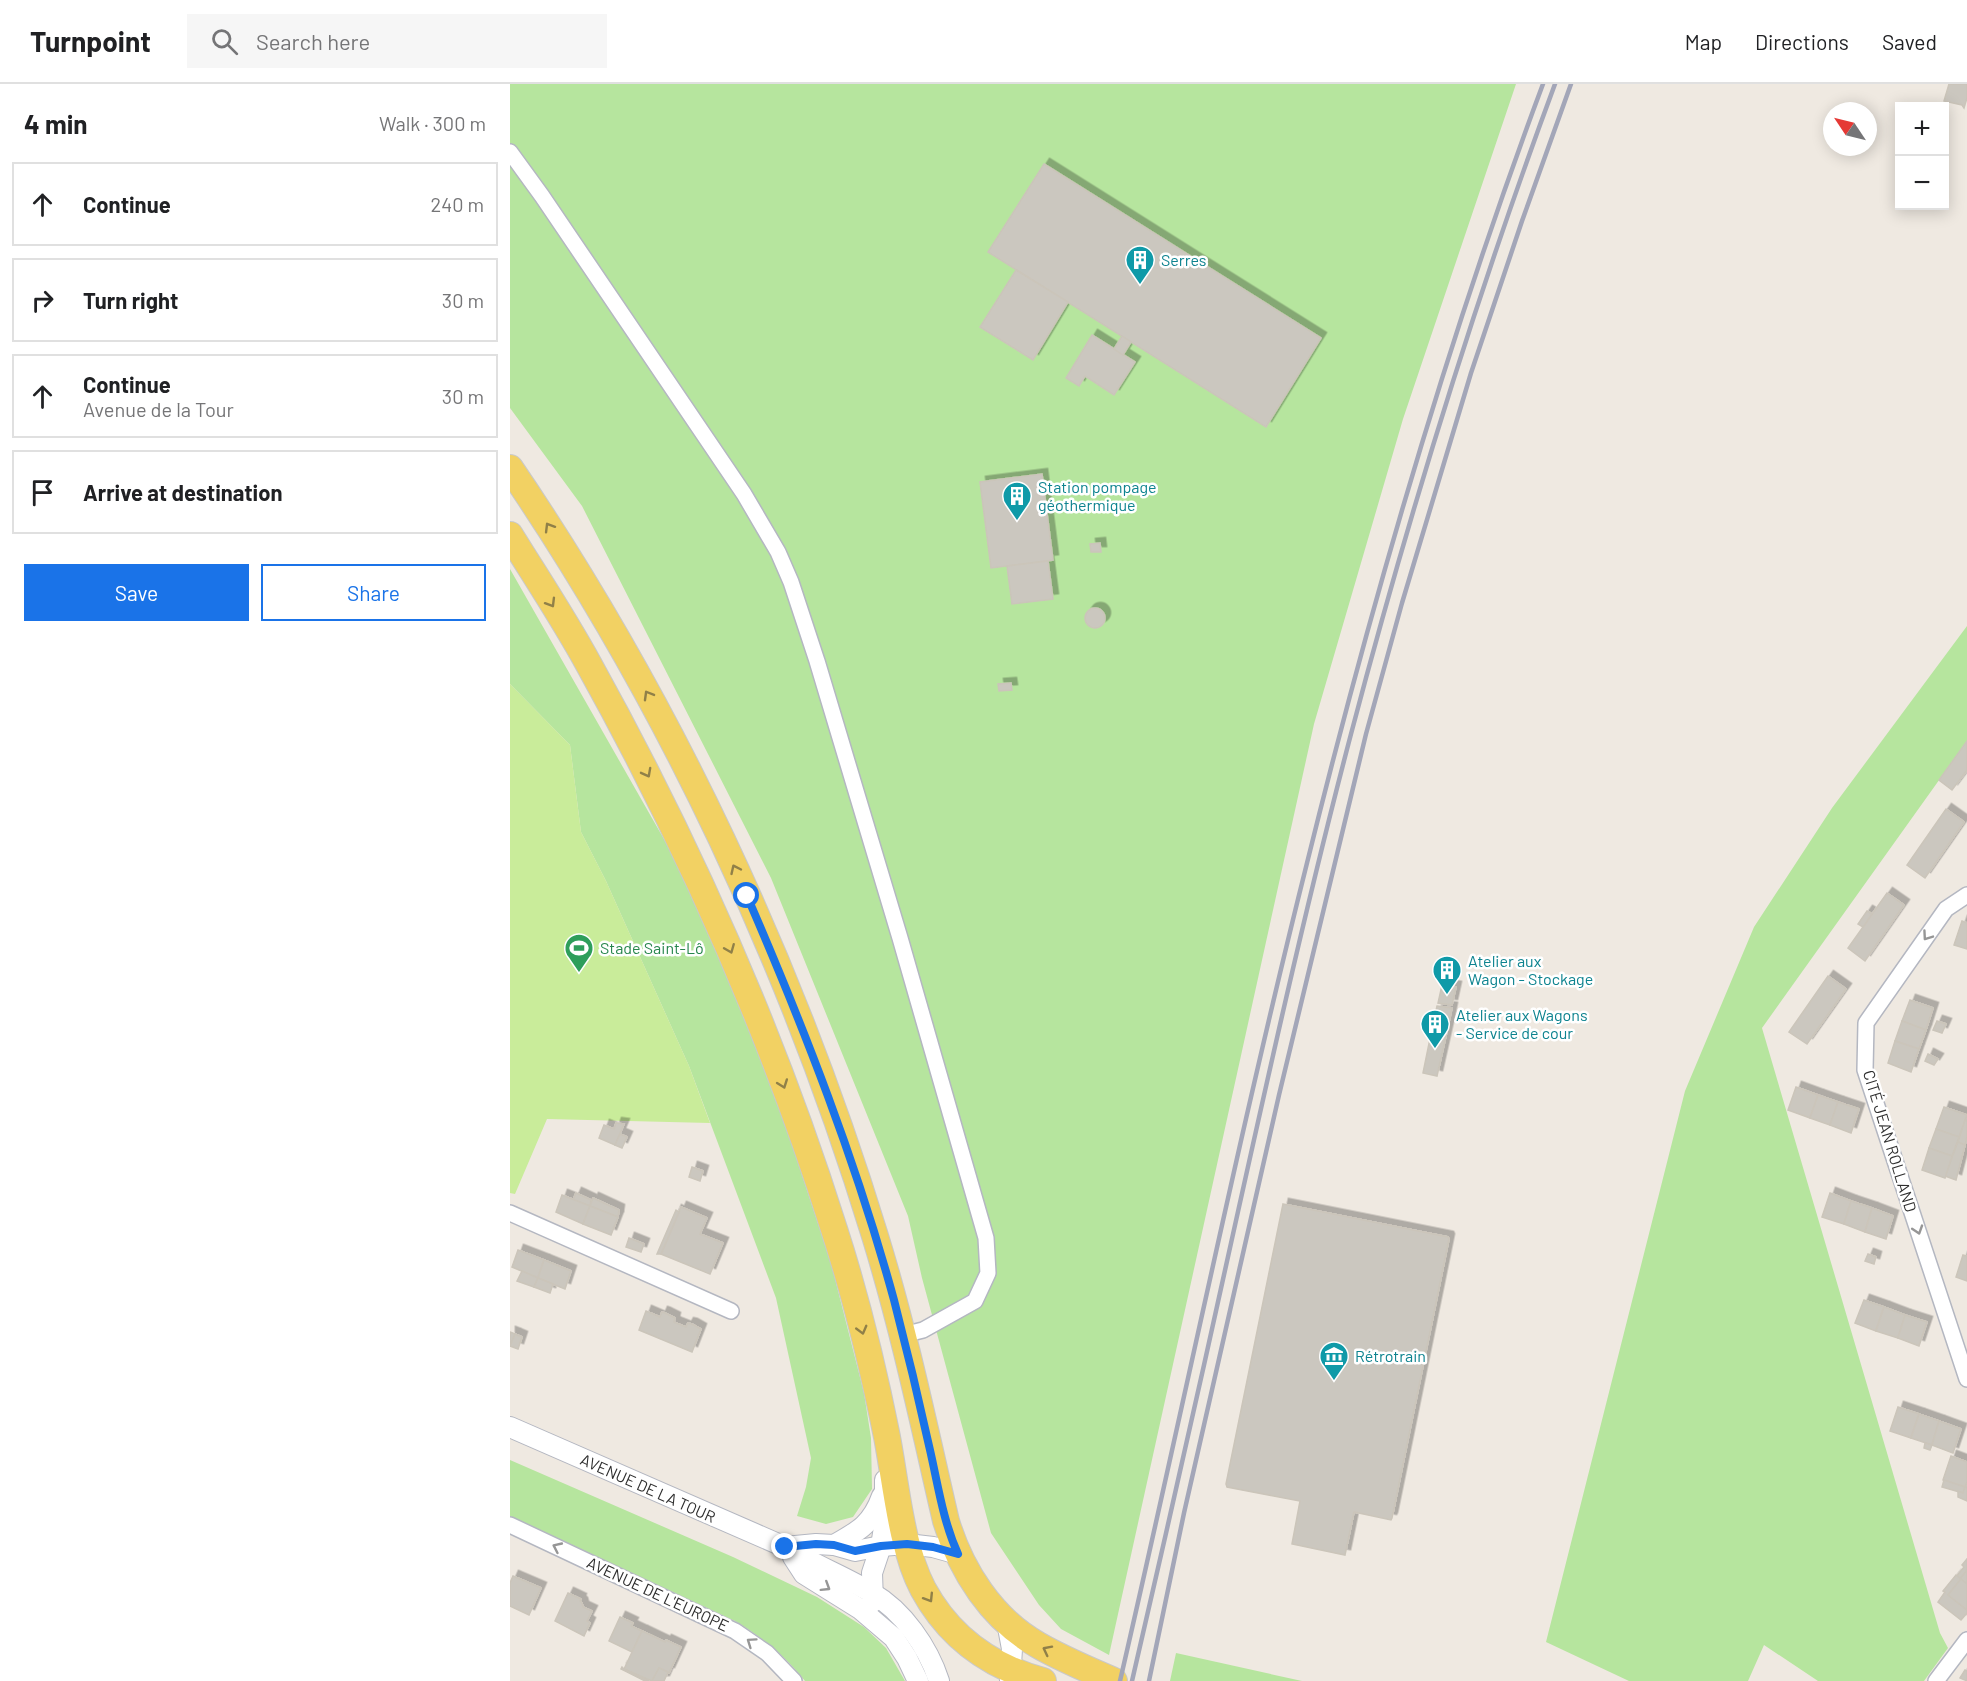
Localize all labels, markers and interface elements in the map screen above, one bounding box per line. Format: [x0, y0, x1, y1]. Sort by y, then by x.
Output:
search box [187, 14, 607, 68]
text: Turnpoint [30, 24, 151, 58]
icon: search [208, 25, 241, 58]
text: Search here [256, 28, 370, 54]
text: Map [1685, 29, 1722, 54]
text: Directions [1755, 29, 1849, 54]
text: Saved [1882, 29, 1937, 54]
north arrow [1823, 102, 1877, 156]
map controls [1895, 102, 1949, 210]
button: + [1895, 102, 1949, 156]
text: 4 min [24, 108, 88, 139]
text: Walk · 300 m [379, 111, 486, 135]
button: − [1895, 156, 1949, 210]
icon: ahead [26, 188, 59, 221]
text: Continue [83, 191, 171, 217]
text: 240 m [430, 192, 484, 216]
building icon: Serres [1124, 244, 1156, 286]
place label: Serres [1161, 250, 1207, 269]
icon: right [26, 284, 59, 317]
text: Turn right [83, 287, 178, 313]
text: 30 m [442, 288, 484, 312]
text: Continue [83, 371, 171, 397]
icon: ahead [26, 380, 59, 413]
text: 30 m [442, 384, 484, 408]
text: Avenue de la Tour [83, 397, 234, 421]
icon: arrive [26, 476, 59, 509]
place label: Station pompage géothermique [1038, 477, 1157, 514]
text: Arrive at destination [83, 479, 282, 505]
building icon: Station pompage géothermique [1001, 480, 1033, 522]
one-way arrow [544, 523, 556, 533]
button: Save [24, 564, 249, 621]
button: Share [261, 564, 486, 621]
one-way arrow [544, 597, 556, 607]
one-way arrow [644, 691, 655, 701]
one-way arrow [639, 767, 651, 778]
one-way arrow [730, 864, 742, 875]
route start [733, 882, 759, 908]
one-way arrow [1923, 930, 1934, 941]
sports icon: Stade Saint-Lô [563, 932, 595, 974]
place label: Stade Saint-Lô [600, 938, 704, 957]
one-way arrow [723, 943, 735, 954]
place label: Atelier aux Wagon - Stockage [1468, 951, 1593, 988]
building icon: Atelier aux Wagon - Stockage [1431, 954, 1463, 996]
place label: Atelier aux Wagons - Service de cour [1456, 1005, 1588, 1042]
building icon: Atelier aux Wagons - Service de cour [1419, 1008, 1451, 1050]
street label: CITÉ JEAN ROLLAND [1860, 1068, 1921, 1214]
one-way arrow [776, 1079, 789, 1089]
one-way arrow [1910, 1224, 1923, 1235]
one-way arrow [855, 1325, 868, 1335]
museum icon: Rétrotrain [1318, 1340, 1350, 1382]
place label: Rétrotrain [1355, 1346, 1426, 1365]
street label: AVENUE DE LA TOUR [578, 1449, 719, 1526]
route end [771, 1533, 797, 1559]
one-way arrow [553, 1542, 564, 1554]
street label: AVENUE DE L'EUROPE [584, 1552, 732, 1635]
one-way arrow [820, 1580, 830, 1592]
one-way arrow [922, 1592, 934, 1602]
one-way arrow [747, 1638, 758, 1649]
one-way arrow [1042, 1645, 1053, 1657]

